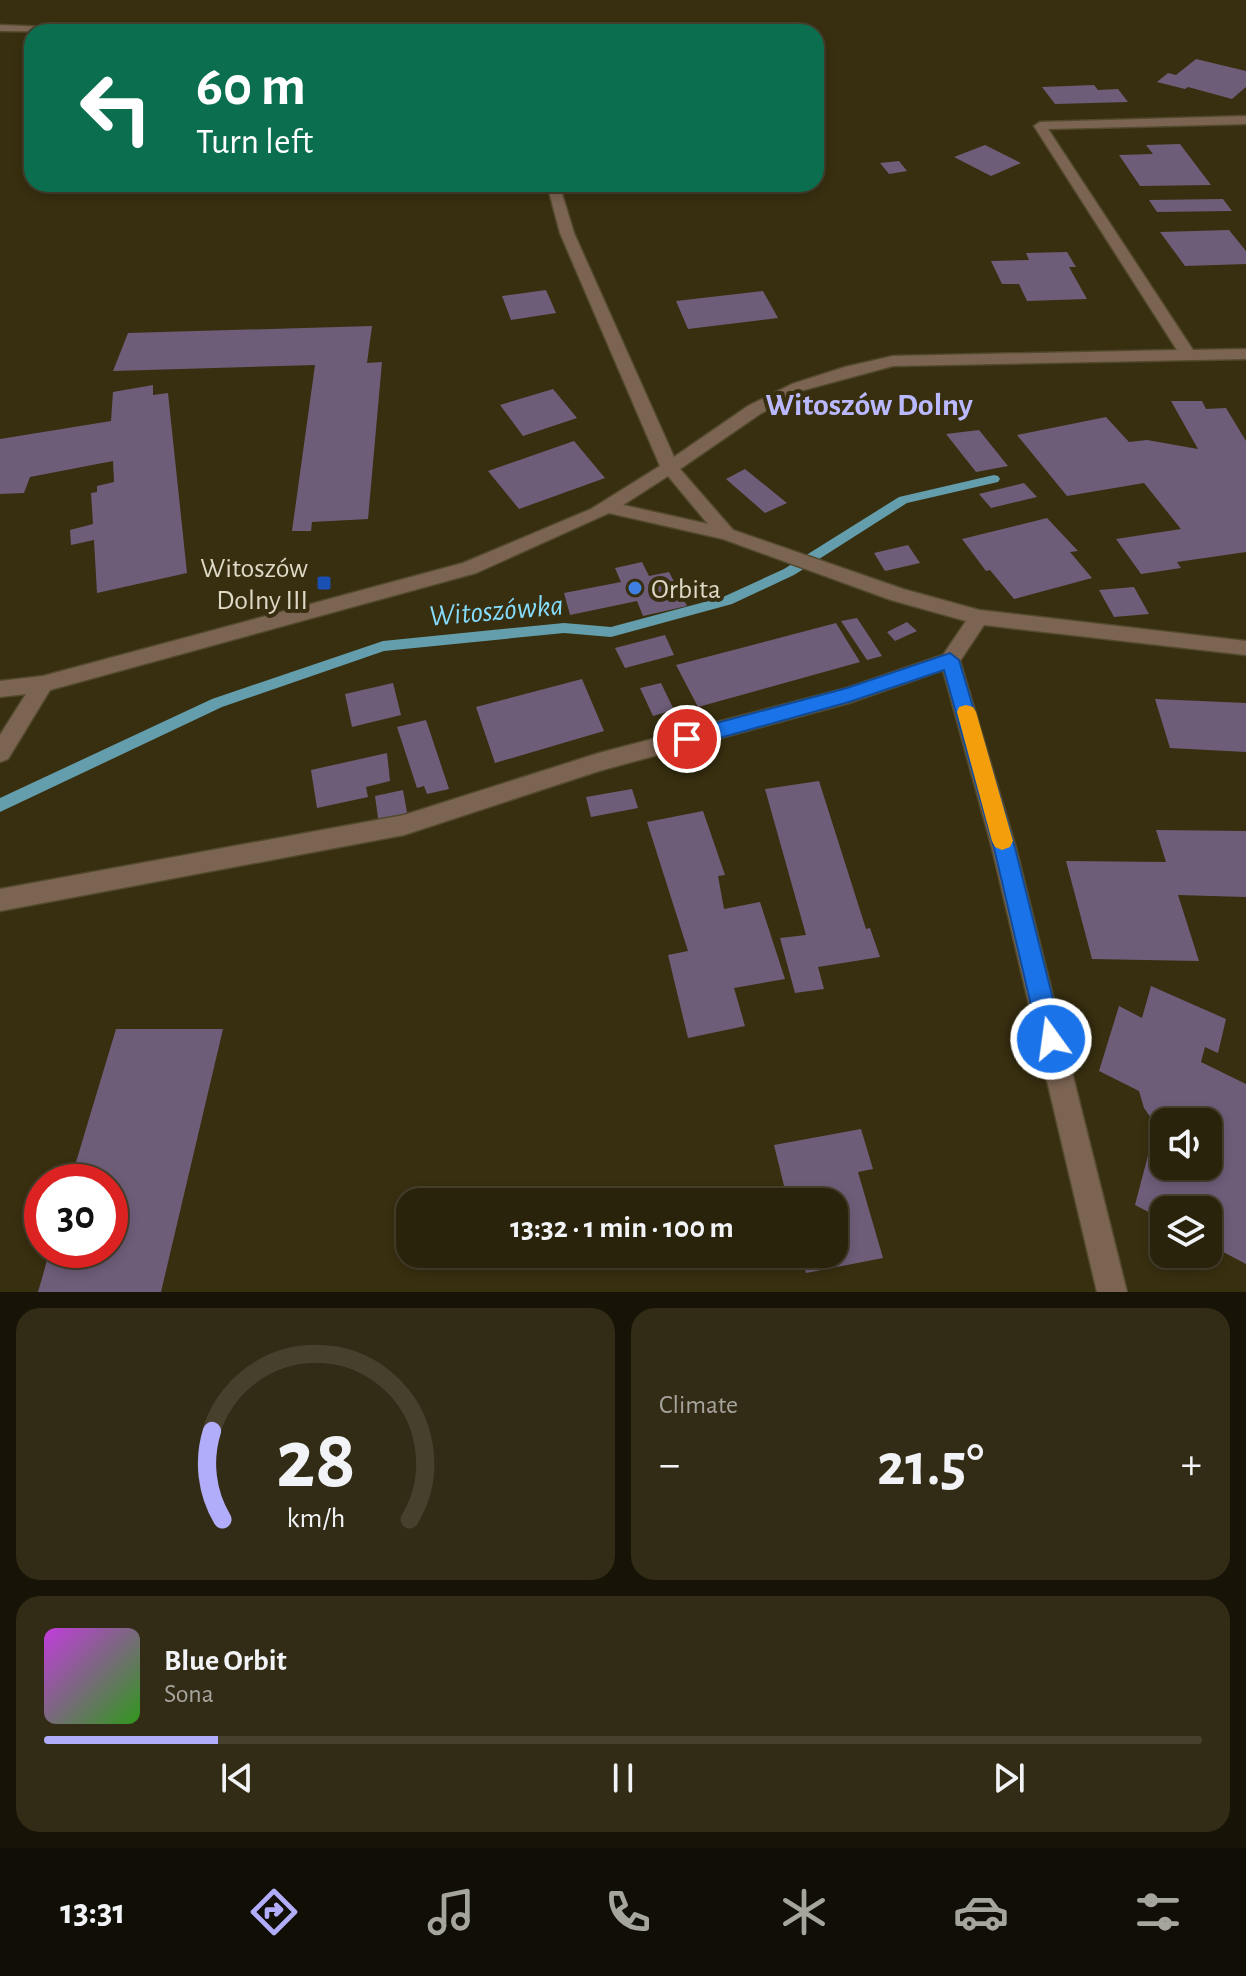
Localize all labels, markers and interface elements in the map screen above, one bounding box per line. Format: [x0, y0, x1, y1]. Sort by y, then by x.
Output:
icon: left [64, 56, 168, 160]
text: 60 m [196, 59, 306, 115]
text: Turn left [196, 124, 313, 160]
district label: Witoszów Dolny [765, 389, 974, 421]
place label: Witoszów Dolny III [200, 555, 308, 615]
marker: Witoszów Dolny III [315, 574, 333, 592]
place label: Orbita [651, 576, 721, 604]
marker: Orbita [626, 579, 644, 597]
water label: Witoszówka [428, 590, 565, 632]
pin [653, 705, 721, 773]
icon: arrive [665, 717, 709, 761]
position arrow [1009, 997, 1093, 1081]
map controls [1150, 1108, 1222, 1268]
button: sound [1150, 1108, 1222, 1180]
speed limit sign: 30 [24, 1164, 128, 1268]
button: layers [1150, 1196, 1222, 1268]
text: 13:32 · 1 min · 100 m [510, 1213, 734, 1243]
text: Climate [659, 1392, 738, 1418]
text: 28 [275, 1419, 356, 1503]
text: 21.5° [877, 1436, 984, 1496]
text: − [659, 1443, 680, 1487]
text: + [1181, 1443, 1202, 1487]
text: km/h [286, 1504, 345, 1533]
text: Blue Orbit [164, 1646, 287, 1676]
text: Sona [164, 1681, 214, 1707]
icon: previous [215, 1756, 259, 1800]
icon: pause [601, 1756, 645, 1800]
icon: next [987, 1756, 1031, 1800]
icon: directions [246, 1884, 302, 1940]
icon: music [423, 1884, 479, 1940]
icon: phone [600, 1884, 656, 1940]
icon: climate [776, 1884, 832, 1940]
icon: car [953, 1884, 1009, 1940]
icon: filters [1130, 1884, 1186, 1940]
text: 13:31 [60, 1894, 126, 1930]

